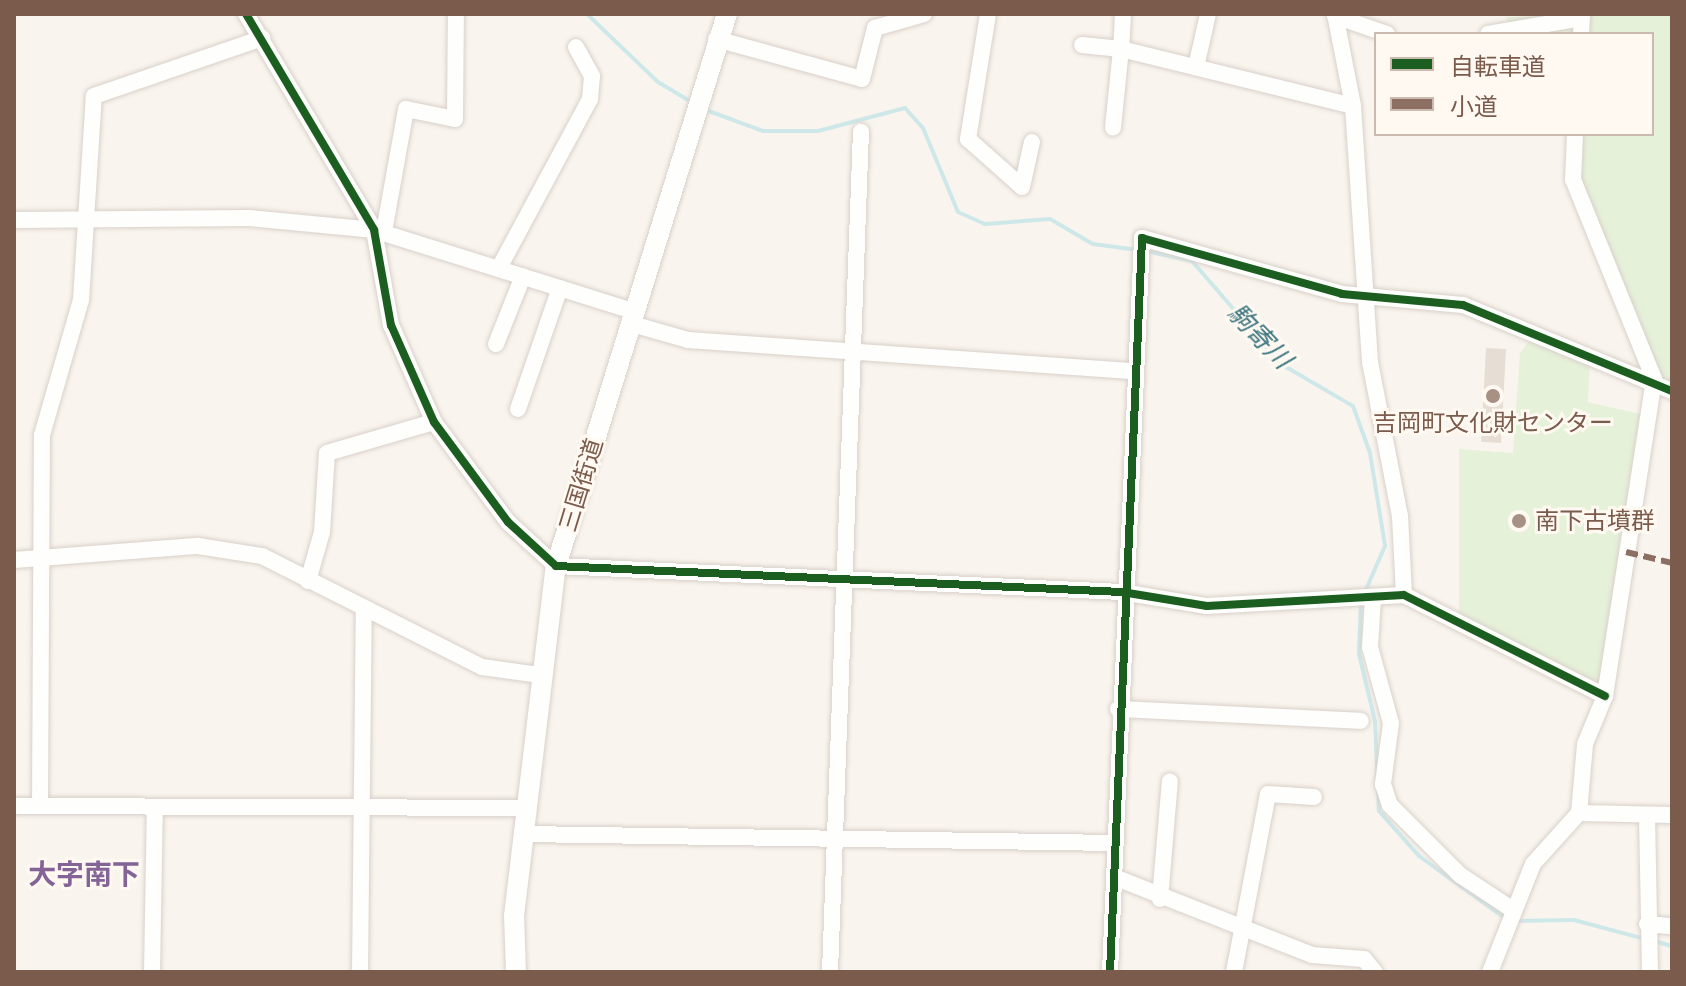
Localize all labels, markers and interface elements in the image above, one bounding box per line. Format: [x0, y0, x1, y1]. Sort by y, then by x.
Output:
legend [1374, 32, 1654, 136]
text: 自転車道 [1450, 53, 1546, 80]
text: 小道 [1450, 93, 1498, 120]
water label: 駒寄川 [1222, 297, 1298, 375]
marker: 吉岡町文化財センター [1484, 387, 1502, 405]
place label: 吉岡町文化財センター [1373, 409, 1613, 437]
street label: 三国街道 [553, 435, 609, 535]
place label: 南下古墳群 [1535, 507, 1655, 535]
marker: 南下古墳群 [1510, 512, 1528, 530]
district label: 大字南下 [28, 857, 140, 891]

